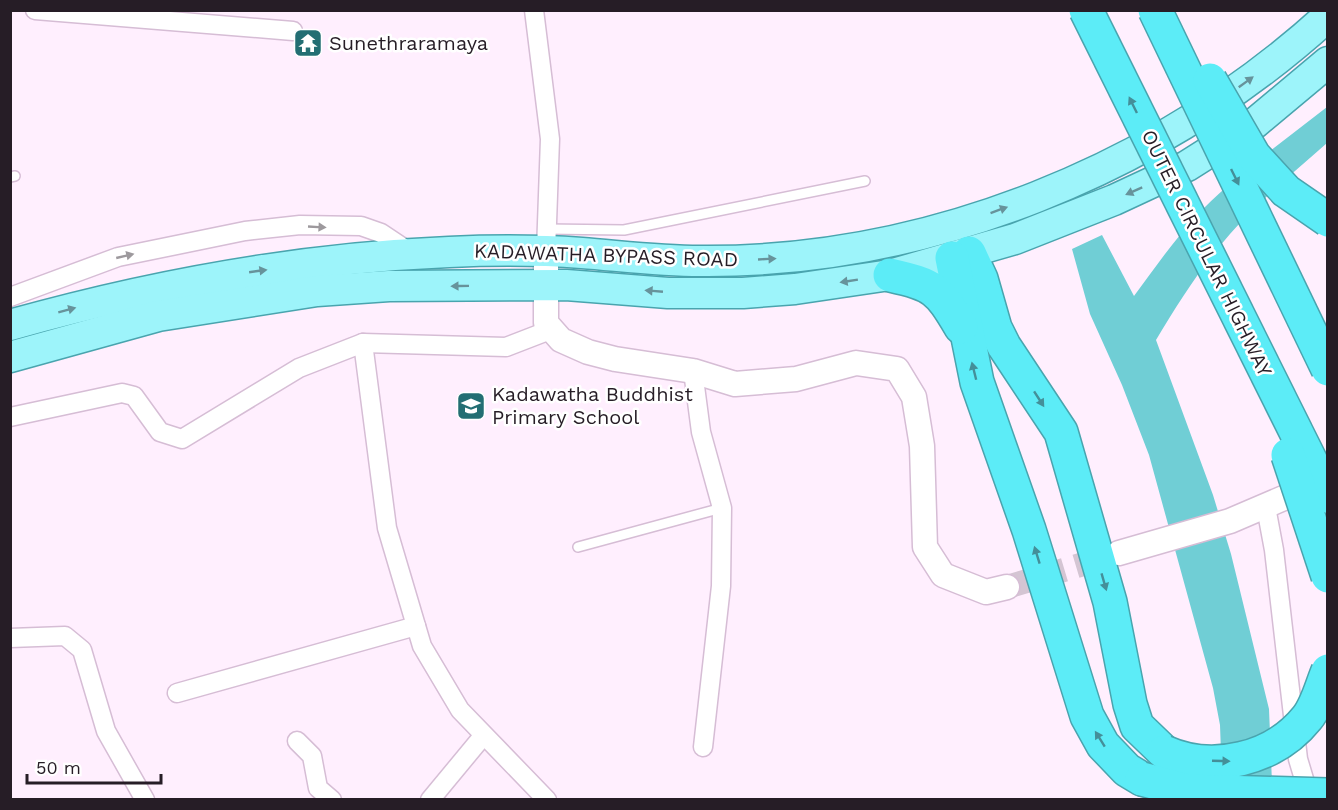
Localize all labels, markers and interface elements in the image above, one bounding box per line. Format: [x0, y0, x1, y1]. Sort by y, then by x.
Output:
temple icon: Sunethraramaya [292, 27, 324, 59]
place label: Sunethraramaya [329, 31, 488, 55]
one-way arrow [1238, 76, 1254, 88]
one-way arrow [1128, 96, 1138, 113]
street label: OUTER CIRCULAR HIGHWAY [1137, 126, 1278, 381]
one-way arrow [1229, 168, 1239, 186]
one-way arrow [1124, 186, 1142, 196]
one-way arrow [990, 204, 1008, 214]
one-way arrow [308, 222, 327, 231]
street label: KADAWATHA BYPASS ROAD [474, 238, 738, 272]
one-way arrow [116, 251, 135, 260]
one-way arrow [757, 254, 776, 263]
one-way arrow [249, 267, 268, 276]
one-way arrow [839, 277, 858, 286]
one-way arrow [450, 281, 469, 291]
one-way arrow [645, 286, 664, 296]
one-way arrow [58, 304, 76, 314]
one-way arrow [969, 361, 979, 380]
place label: Kadawatha Buddhist Primary School [492, 382, 693, 429]
school or university icon: Kadawatha Buddhist Primary School [455, 390, 487, 422]
one-way arrow [1034, 391, 1045, 408]
one-way arrow [1032, 546, 1041, 564]
one-way arrow [1100, 573, 1109, 591]
one-way arrow [1095, 731, 1106, 747]
scale bar [27, 747, 160, 785]
text: 50 m [36, 757, 81, 778]
one-way arrow [1212, 757, 1231, 766]

